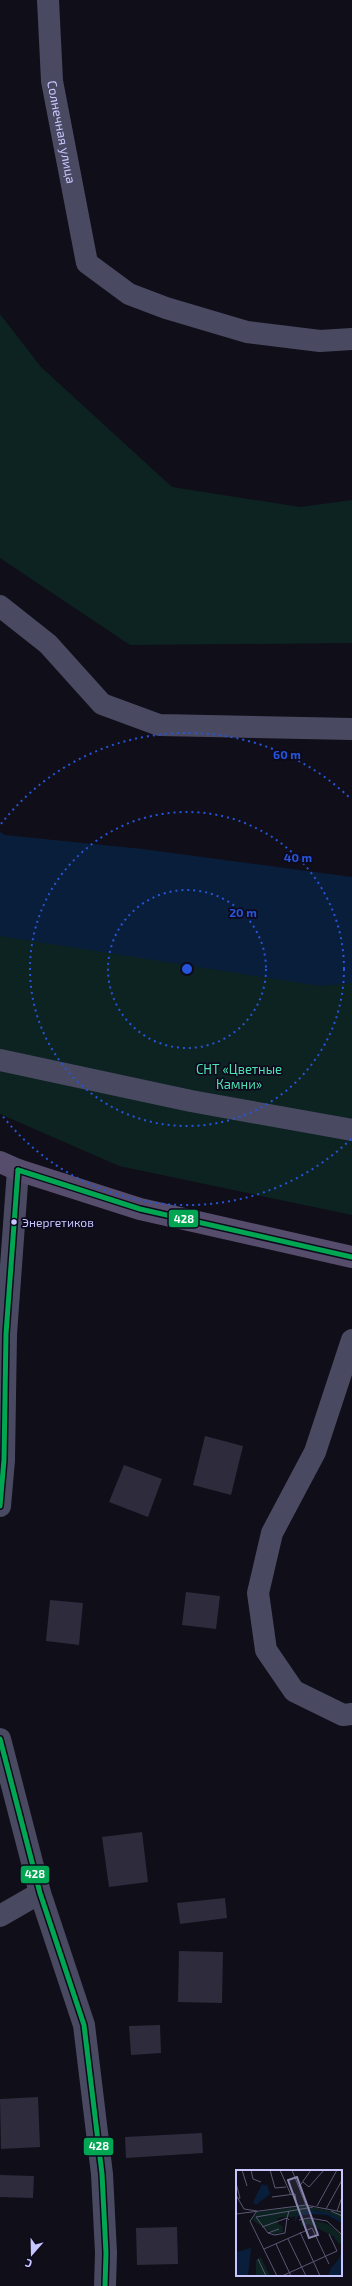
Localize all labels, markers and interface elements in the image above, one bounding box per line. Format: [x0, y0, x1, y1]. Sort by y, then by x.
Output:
street label: Солнечная улица [44, 79, 80, 185]
text: 60 m [273, 747, 301, 761]
text: 40 m [284, 850, 312, 864]
text: 20 m [229, 905, 257, 919]
centre of rings [180, 962, 194, 976]
park label: СНТ «Цветные Камни» [196, 1061, 282, 1092]
line badge: 428 [168, 1209, 199, 1228]
text: 428 [174, 1212, 194, 1225]
place label: Энергетиков [22, 1215, 94, 1229]
marker: Энергетиков [9, 1217, 19, 1227]
line badge: 428 [20, 1865, 50, 1884]
text: 428 [25, 1867, 45, 1880]
line badge: 428 [83, 2137, 114, 2156]
text: 428 [89, 2139, 109, 2152]
inset map [236, 2170, 342, 2276]
north arrow [12, 2234, 52, 2274]
text: С [23, 2256, 34, 2271]

